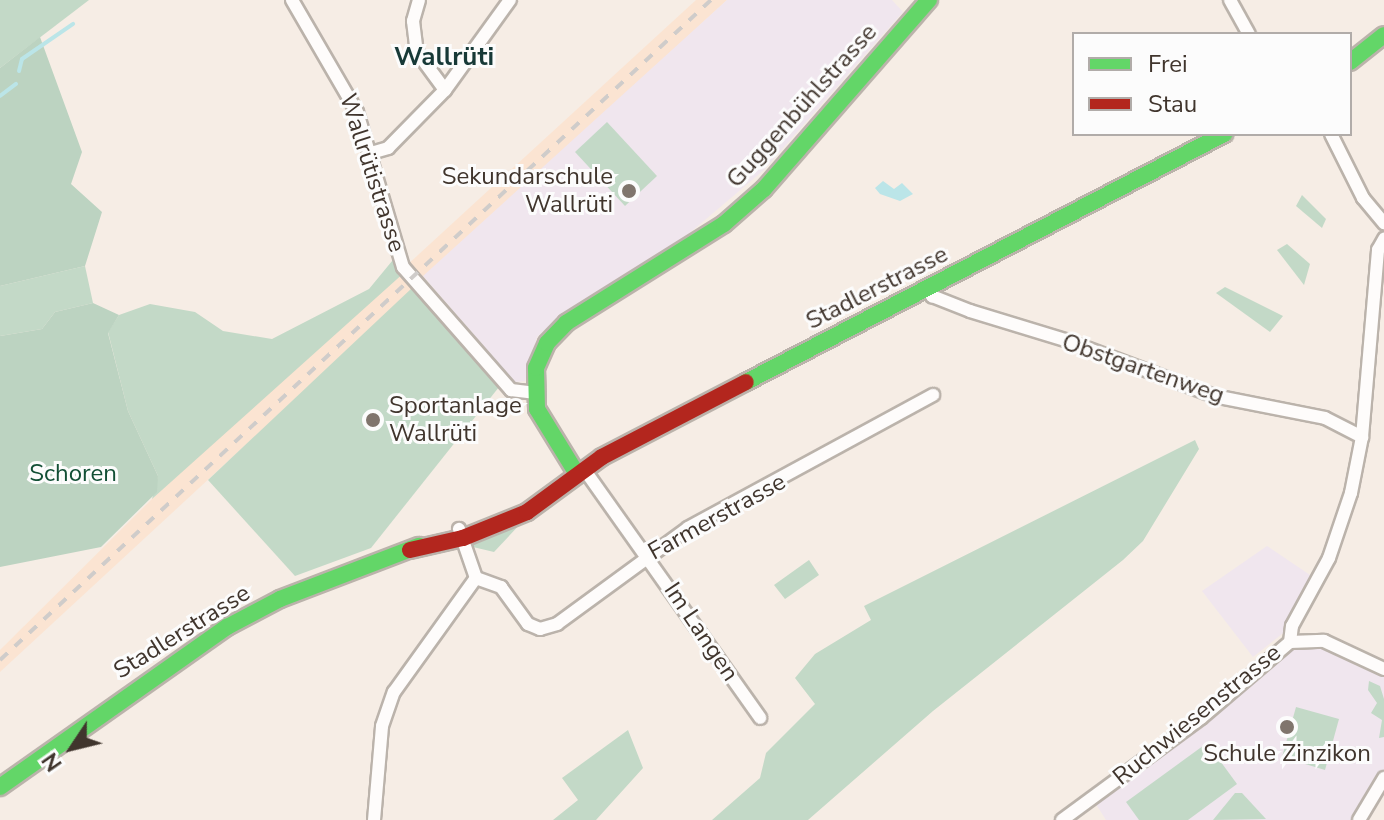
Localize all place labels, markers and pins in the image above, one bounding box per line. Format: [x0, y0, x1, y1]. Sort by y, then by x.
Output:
place label: Sekundarschule Wallrüti [442, 163, 613, 219]
marker: Sekundarschule Wallrüti [620, 182, 638, 200]
place label: Sportanlage Wallrüti [389, 392, 522, 448]
marker: Sportanlage Wallrüti [364, 411, 382, 429]
marker: Schule Zinzikon [1278, 718, 1296, 736]
place label: Schule Zinzikon [1203, 740, 1371, 768]

